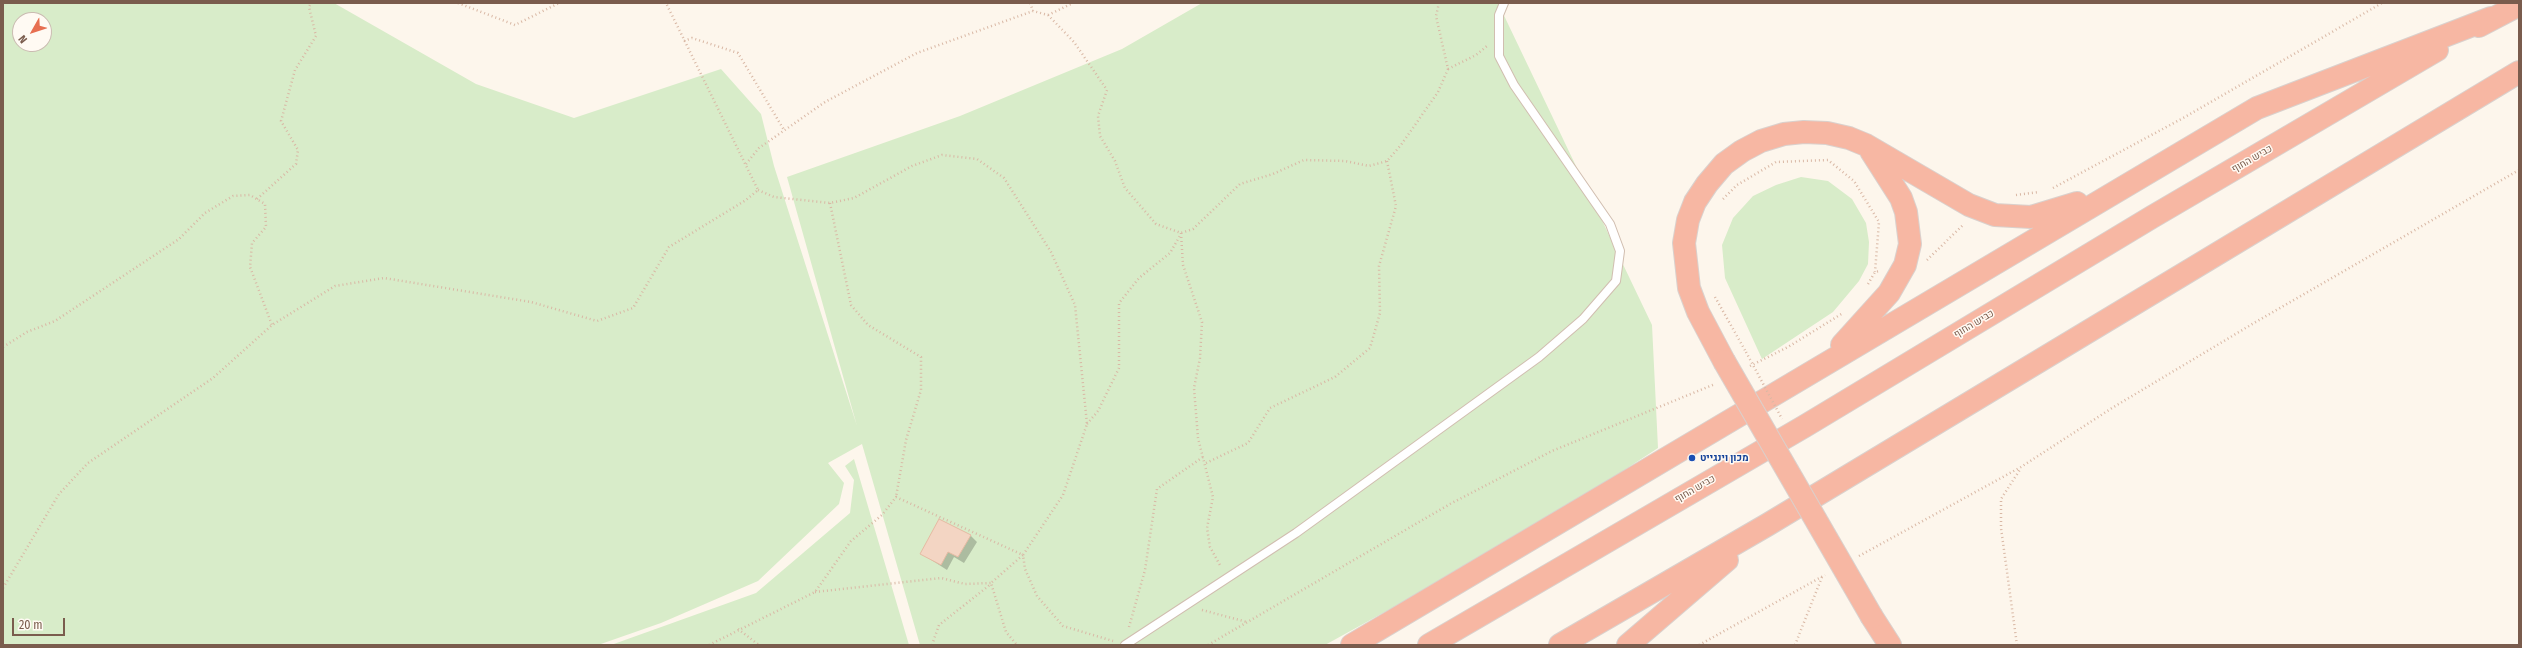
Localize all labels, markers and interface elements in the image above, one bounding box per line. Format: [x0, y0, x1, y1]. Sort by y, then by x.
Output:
north arrow [12, 12, 52, 52]
text: N [16, 33, 30, 46]
street label: כביש החוף [2230, 143, 2274, 175]
street label: כביש החוף [1952, 307, 1996, 341]
place label: מכון וינגייט [1700, 452, 1749, 464]
marker: מכון וינגייט [1687, 453, 1697, 463]
street label: כביש החוף [1673, 473, 1717, 505]
scale bar [14, 610, 67, 636]
text: 20 m [19, 618, 43, 632]

